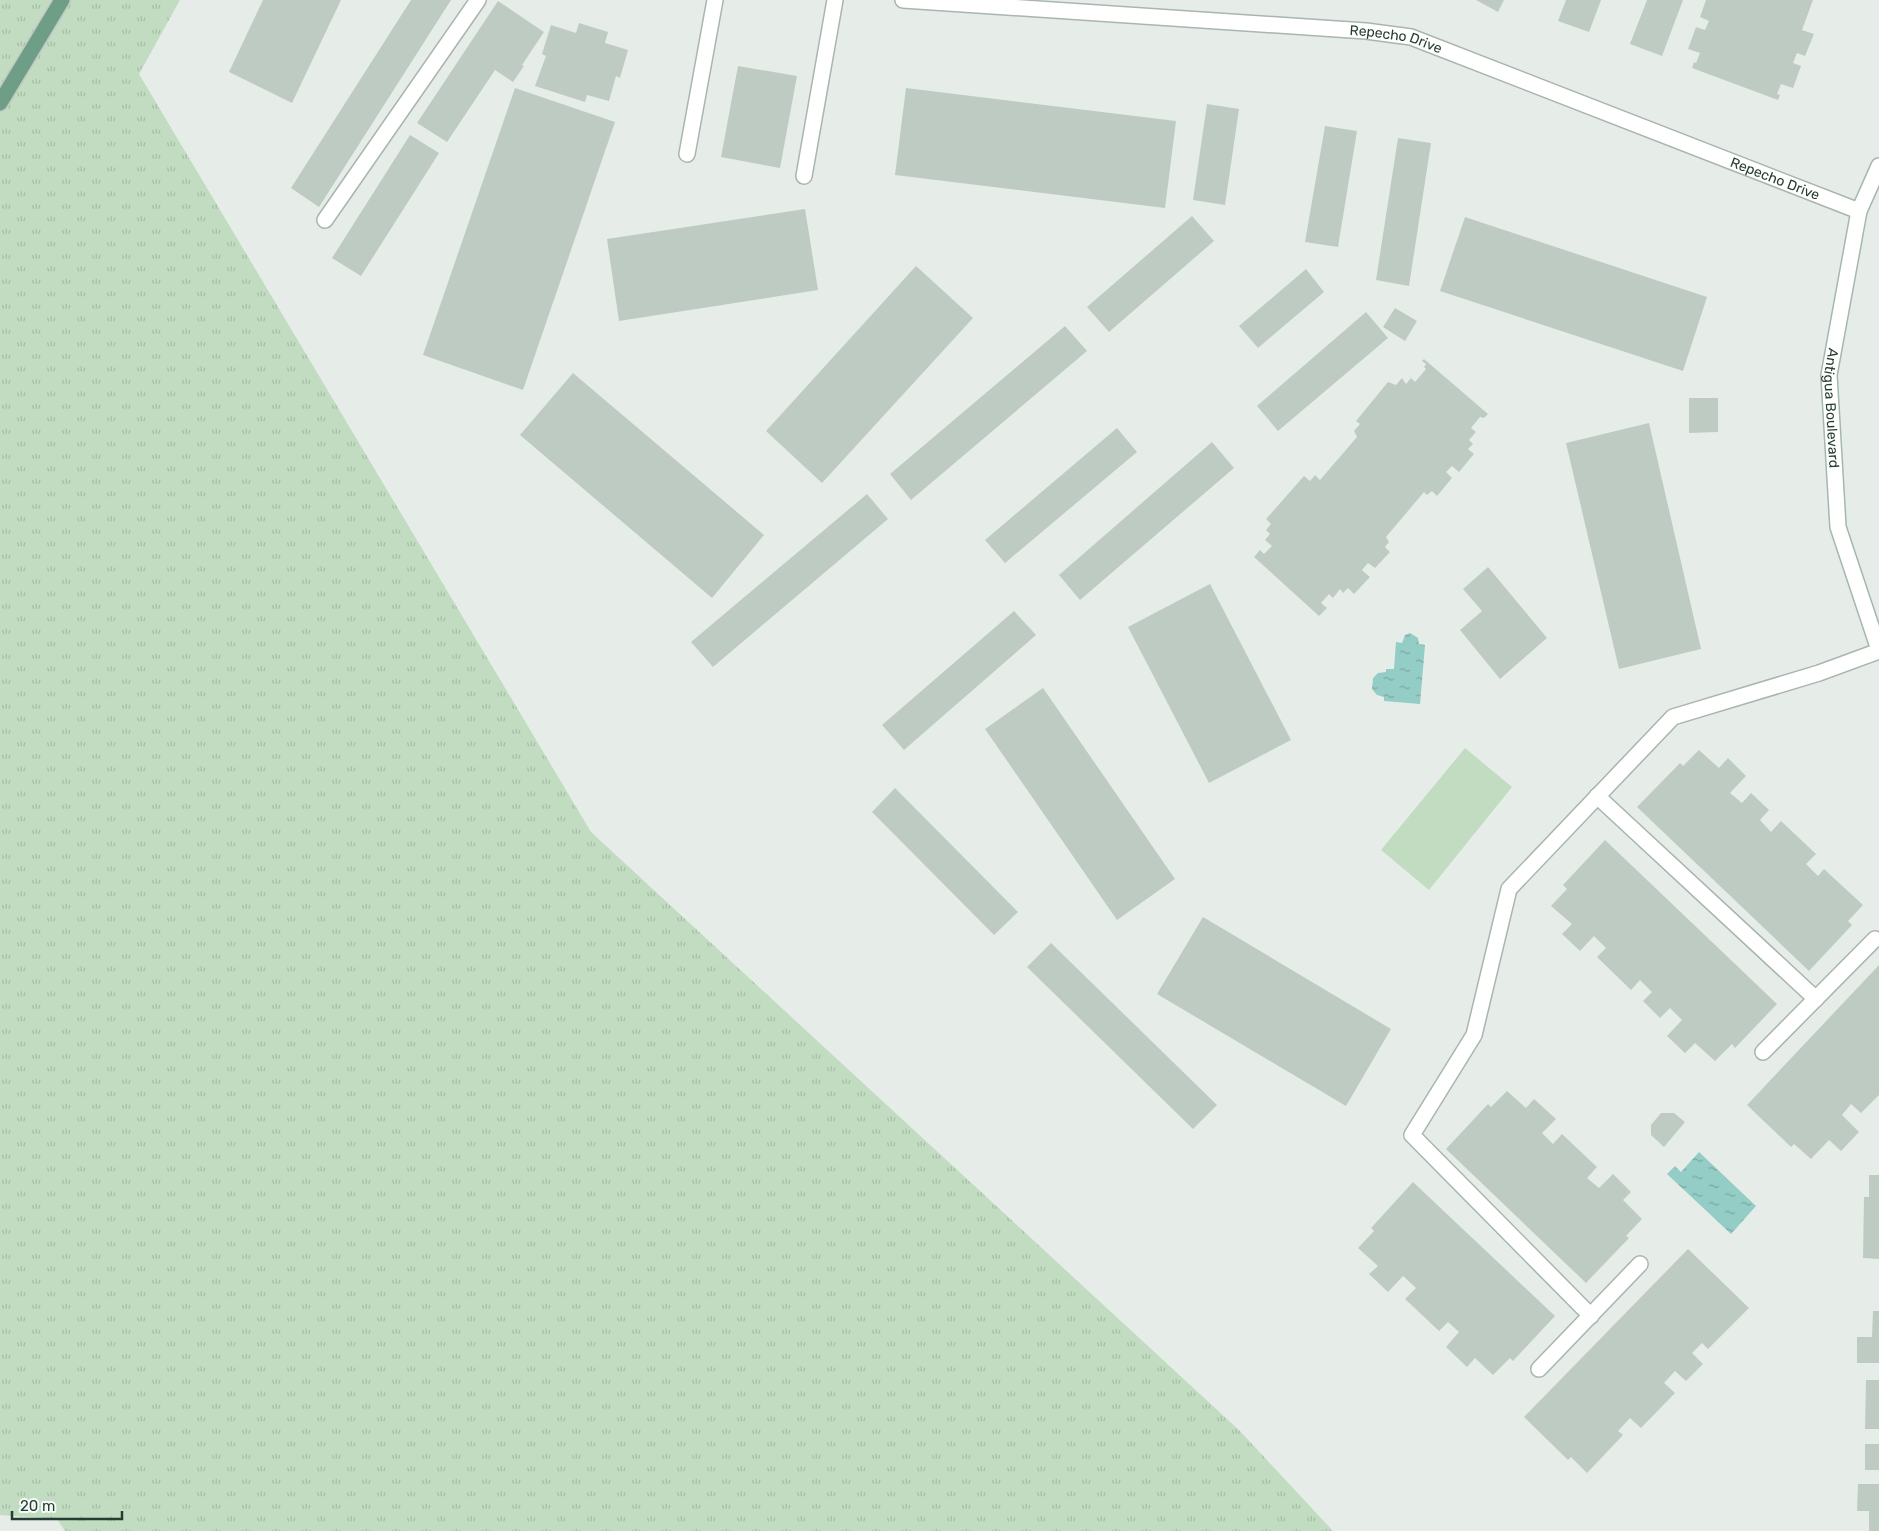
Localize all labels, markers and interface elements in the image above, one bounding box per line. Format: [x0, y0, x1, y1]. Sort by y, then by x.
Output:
street label: Repecho Drive [1349, 22, 1445, 57]
street label: Repecho Drive [1728, 154, 1822, 204]
street label: Antigua Boulevard [1820, 347, 1842, 469]
scale bar [12, 1488, 122, 1520]
text: 20 m [20, 1497, 55, 1515]

